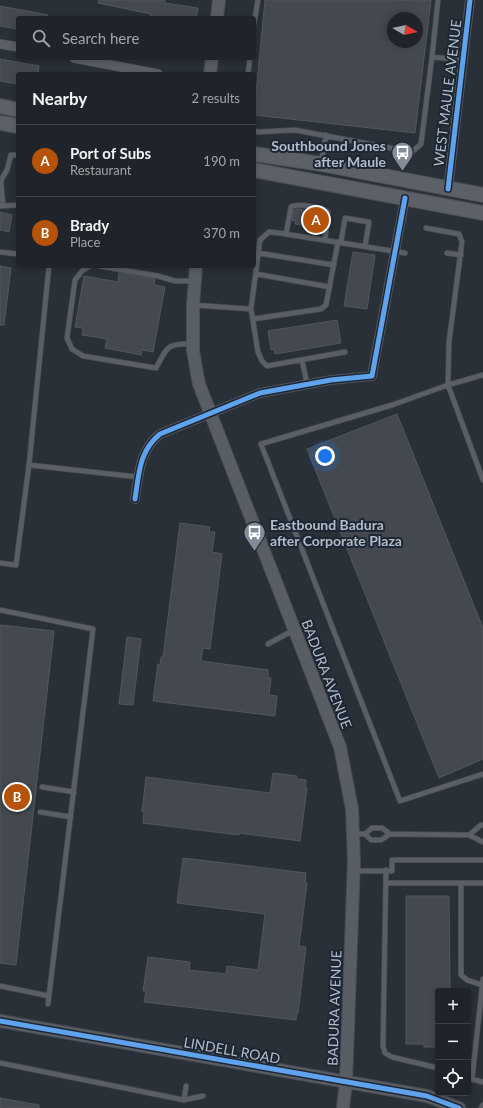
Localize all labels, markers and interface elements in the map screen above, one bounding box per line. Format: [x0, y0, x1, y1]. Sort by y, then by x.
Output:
north arrow [387, 12, 423, 48]
search box [16, 16, 256, 60]
street label: WEST MAULE AVENUE [430, 19, 464, 167]
icon: search [30, 27, 52, 49]
text: Search here [62, 29, 139, 47]
text: Nearby [32, 88, 87, 109]
text: 2 results [192, 90, 240, 106]
place label: Southbound Jones after Maule [271, 137, 387, 170]
bus stop icon: Southbound Jones after Maule [389, 140, 415, 173]
text: Port of Subs [70, 144, 151, 162]
text: A [40, 153, 50, 169]
text: 190 m [203, 153, 240, 169]
text: Restaurant [70, 162, 132, 178]
pin: A [303, 205, 329, 235]
text: Brady [70, 216, 109, 234]
text: B [41, 225, 49, 241]
text: 370 m [203, 225, 240, 241]
text: Place [70, 234, 100, 250]
your location [315, 446, 335, 466]
place label: Eastbound Badura after Corporate Plaza [270, 516, 402, 549]
bus stop icon: Eastbound Badura after Corporate Plaza [242, 519, 268, 552]
street label: BADURA AVENUE [298, 617, 356, 731]
pin: B [4, 782, 30, 812]
street label: BADURA AVENUE [323, 950, 345, 1066]
map controls [435, 988, 471, 1096]
button: + [435, 988, 471, 1024]
button: − [435, 1024, 471, 1060]
street label: LINDELL ROAD [182, 1033, 282, 1067]
button: locate [435, 1060, 471, 1096]

